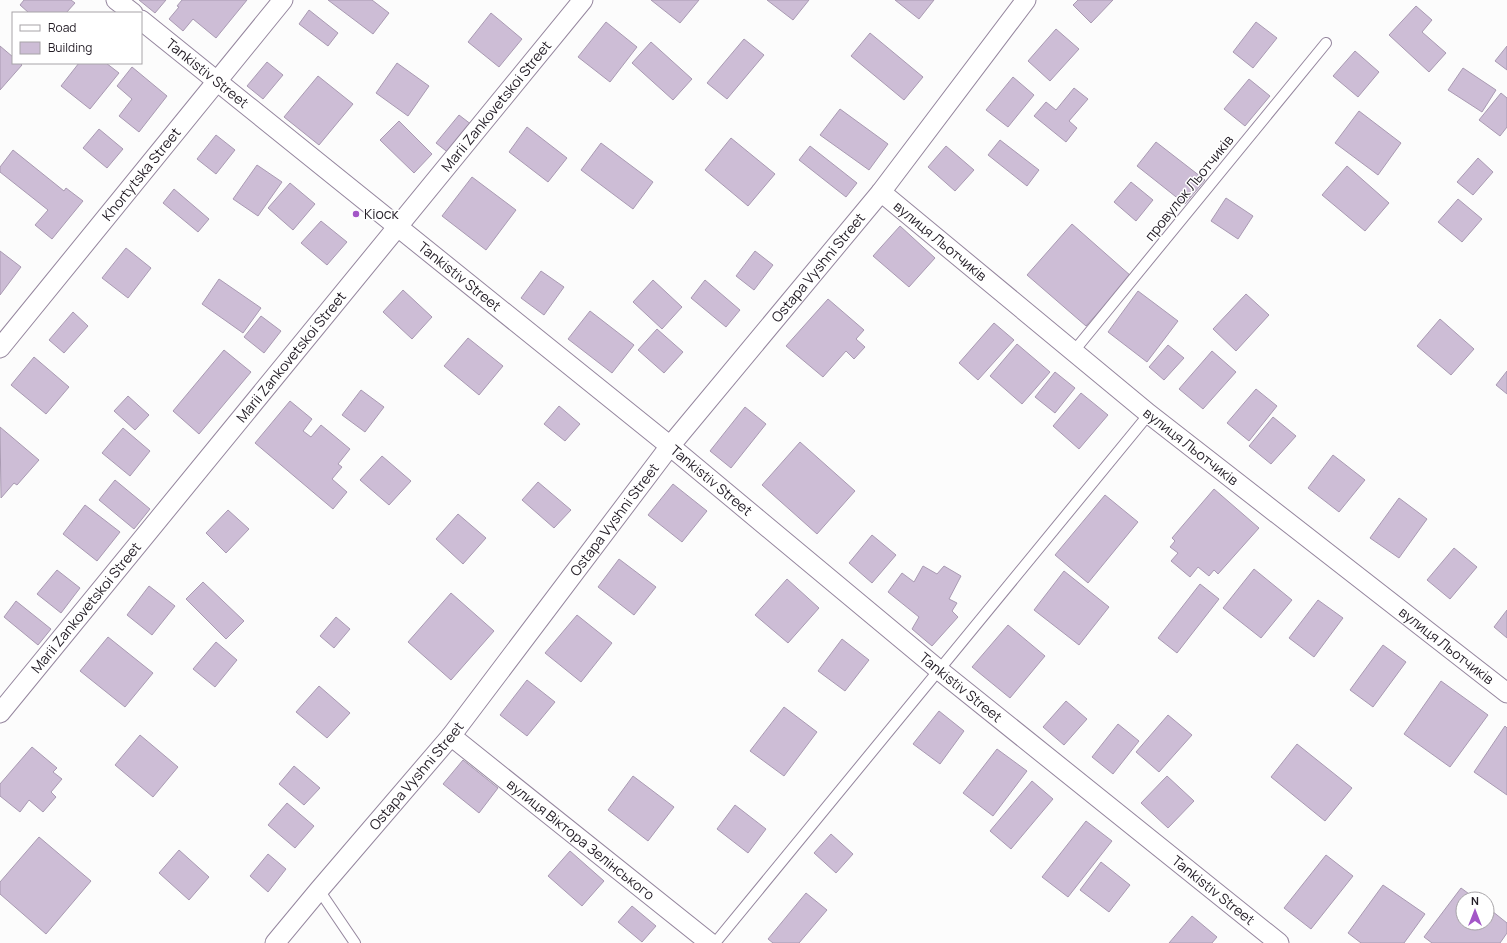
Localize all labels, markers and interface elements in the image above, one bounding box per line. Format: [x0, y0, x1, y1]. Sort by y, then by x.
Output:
legend [12, 12, 142, 64]
text: Road [48, 19, 76, 36]
street label: Tankistiv Street [162, 34, 253, 112]
street label: Marii Zankovetskoi Street [437, 36, 555, 175]
text: Building [48, 39, 92, 56]
street label: Khortytska Street [97, 123, 185, 225]
street label: провулок Льотчиків [1140, 130, 1238, 245]
street label: вулиця Льотчиків [890, 197, 992, 285]
place label: Кіоск [364, 204, 400, 223]
street label: Ostapa Vyshni Street [767, 208, 869, 326]
marker: Кіоск [351, 209, 361, 219]
street label: Tankistiv Street [415, 237, 505, 315]
street label: Marii Zankovetskoi Street [232, 287, 350, 426]
street label: вулиця Льотчиків [1140, 403, 1243, 490]
street label: Tankistiv Street [667, 440, 757, 520]
street label: Ostapa Vyshni Street [565, 459, 663, 580]
street label: Marii Zankovetskoi Street [26, 538, 145, 677]
street label: вулиця Льотчиків [1395, 602, 1499, 689]
street label: Tankistiv Street [916, 648, 1007, 726]
street label: Ostapa Vyshni Street [365, 717, 468, 834]
street label: вулиця Віктора Зелінського [503, 774, 659, 904]
street label: Tankistiv Street [1168, 851, 1259, 929]
north arrow [1455, 891, 1495, 931]
text: N [1471, 893, 1479, 908]

